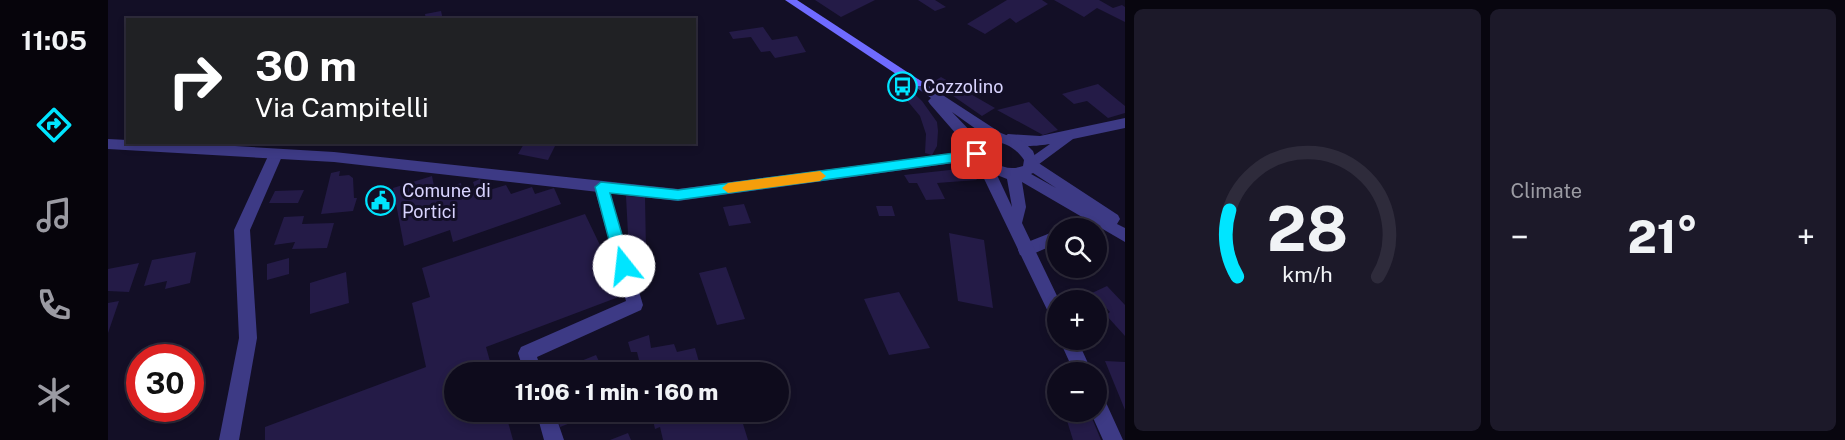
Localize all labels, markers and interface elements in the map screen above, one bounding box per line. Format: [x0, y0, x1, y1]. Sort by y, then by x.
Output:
text: 11:05 [21, 24, 87, 56]
text: 30 m [255, 41, 357, 90]
icon: right [156, 42, 234, 120]
bus stop icon: Cozzolino [886, 71, 918, 103]
place label: Cozzolino [923, 76, 1003, 97]
text: Via Campitelli [255, 91, 429, 123]
icon: directions [33, 104, 75, 146]
pin [951, 128, 1002, 179]
icon: arrive [960, 137, 993, 170]
text: Climate [1511, 179, 1582, 203]
place label: Comune di Portici [402, 180, 491, 222]
public building icon: Comune di Portici [365, 185, 397, 217]
text: 28 [1267, 192, 1348, 265]
icon: music [33, 194, 75, 236]
text: 21° [1627, 210, 1698, 263]
map controls [1047, 218, 1107, 422]
button: search [1047, 218, 1107, 278]
text: − [1511, 218, 1529, 256]
text: + [1797, 218, 1815, 256]
position arrow [592, 234, 656, 298]
text: km/h [1282, 262, 1332, 287]
icon: phone [33, 284, 75, 326]
button: + [1047, 290, 1107, 350]
speed limit sign: 30 [126, 344, 204, 422]
button: − [1047, 362, 1107, 422]
icon: climate [33, 374, 75, 416]
text: 11:06 · 1 min · 160 m [515, 379, 718, 405]

